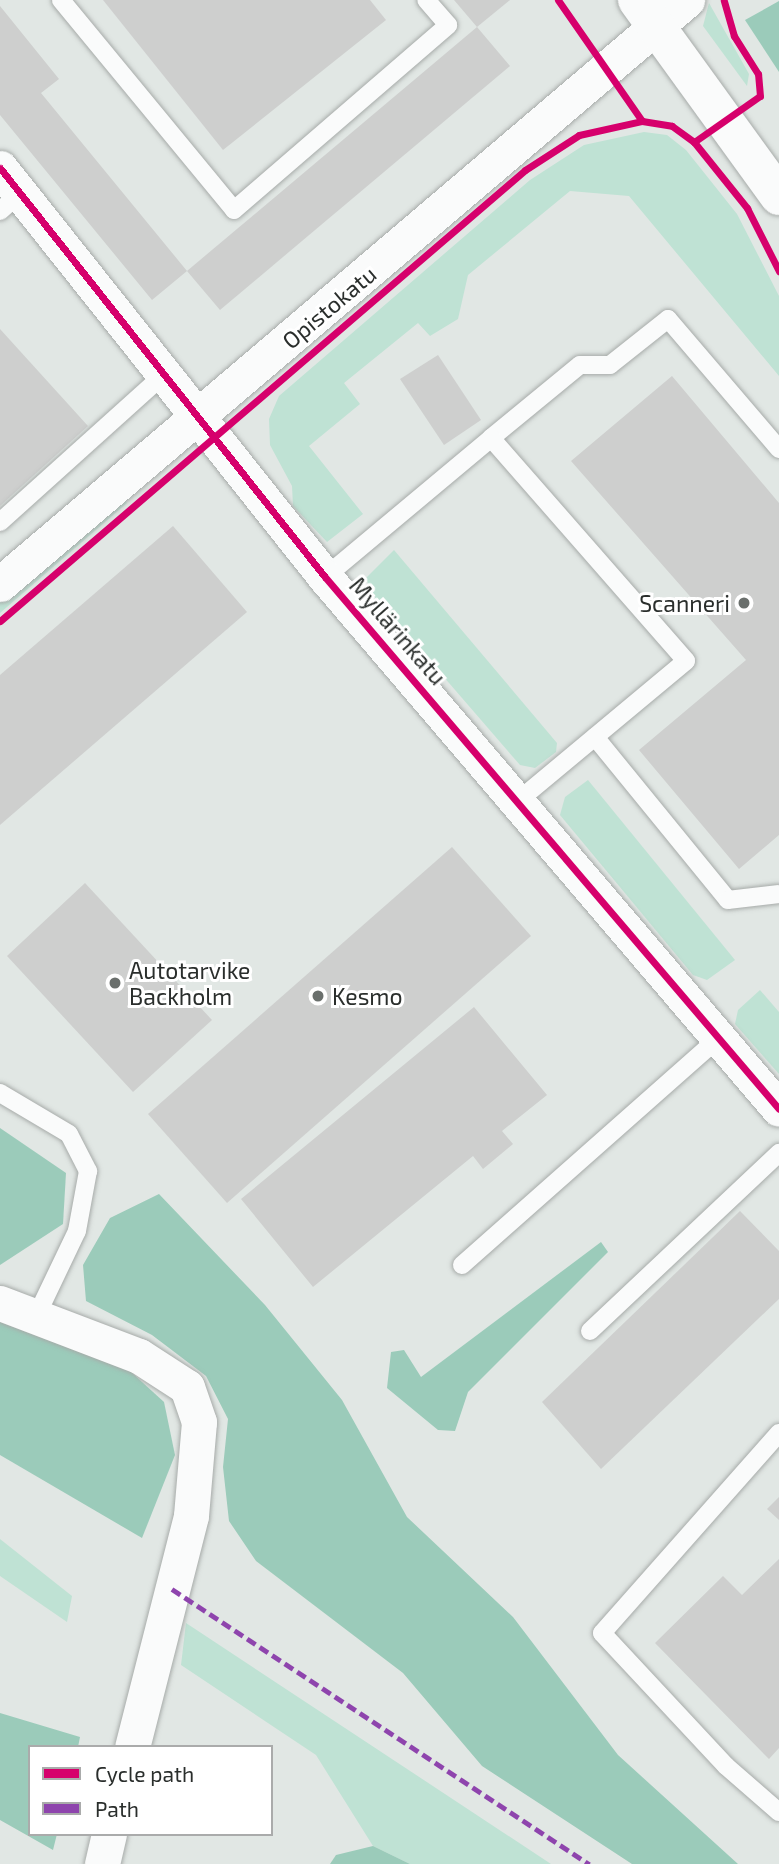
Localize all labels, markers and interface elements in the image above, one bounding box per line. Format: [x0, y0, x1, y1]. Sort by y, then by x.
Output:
street label: Opistokatu [276, 260, 382, 354]
street label: Myllärinkatu [344, 572, 452, 690]
place label: Scanneri [639, 589, 730, 617]
marker: Scanneri [736, 595, 752, 611]
place label: Autotarvike Backholm [129, 956, 250, 1010]
marker: Autotarvike Backholm [107, 975, 123, 991]
place label: Kesmo [332, 982, 403, 1010]
marker: Kesmo [310, 988, 326, 1004]
legend [28, 1745, 273, 1836]
text: Cycle path [95, 1761, 194, 1786]
text: Path [95, 1796, 139, 1821]

